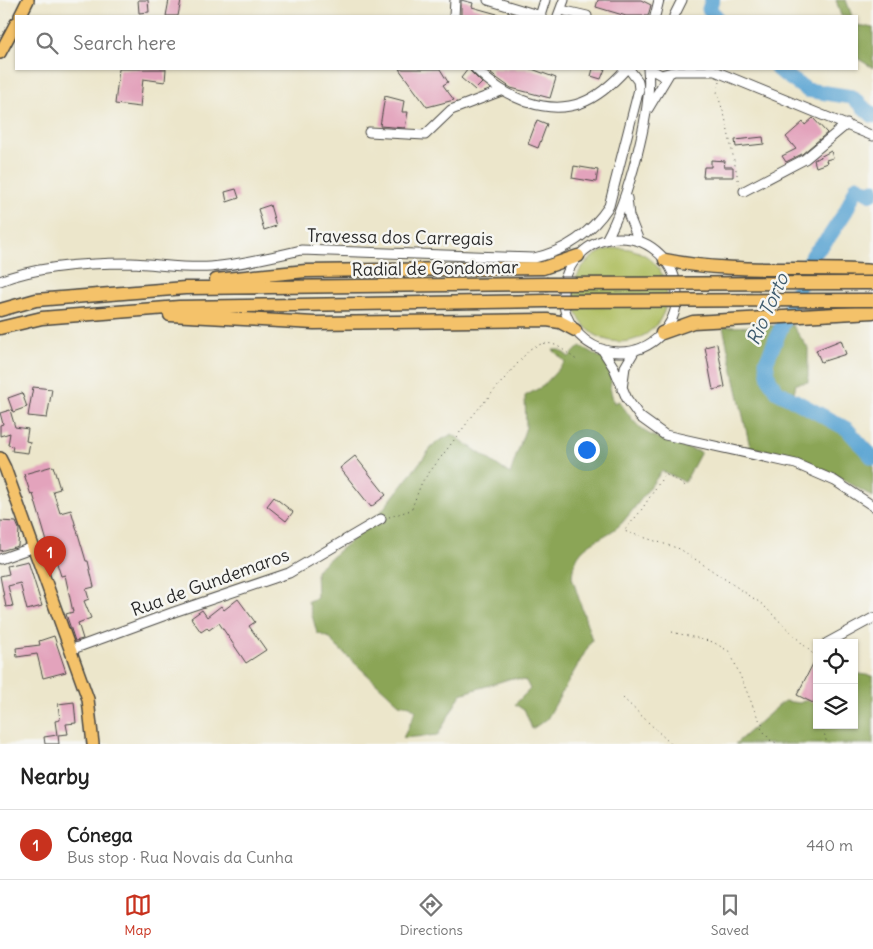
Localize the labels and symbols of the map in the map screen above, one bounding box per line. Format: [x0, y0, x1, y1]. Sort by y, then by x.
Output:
street label: Travessa dos Carregais [307, 224, 493, 250]
street label: Radial de Gondomar [351, 255, 519, 281]
water label: Rio Torto [741, 268, 794, 348]
your location [574, 437, 600, 463]
pin: 1 [34, 536, 66, 577]
street label: Rua de Gundemaros [128, 543, 292, 621]

